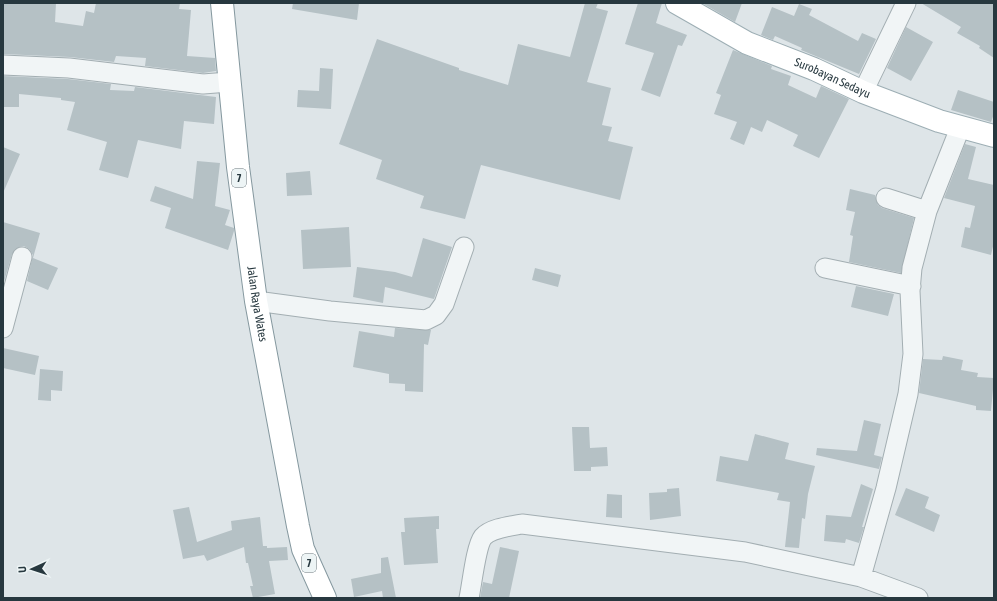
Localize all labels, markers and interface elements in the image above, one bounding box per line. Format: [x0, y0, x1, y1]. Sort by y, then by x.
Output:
street label: Surobayan Sedayu [792, 55, 872, 101]
road number: 7 [232, 169, 246, 187]
street label: Jalan Raya Wates [244, 265, 270, 343]
north arrow [12, 549, 52, 589]
road number: 7 [302, 554, 316, 572]
text: U [16, 566, 28, 573]

